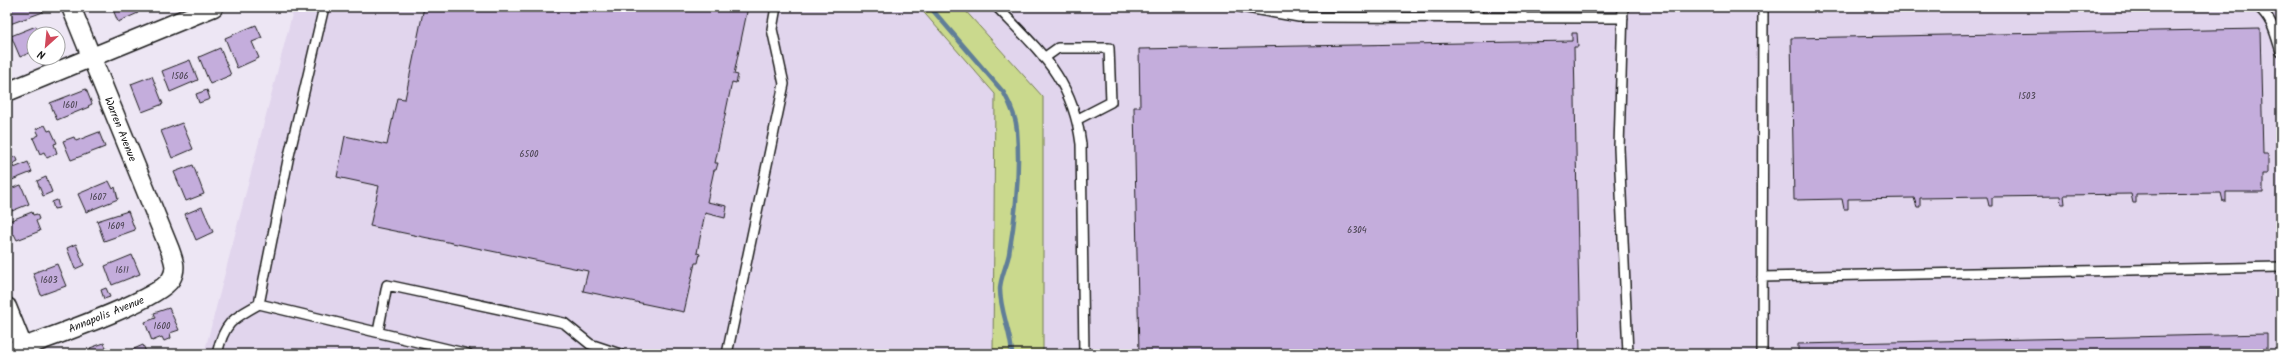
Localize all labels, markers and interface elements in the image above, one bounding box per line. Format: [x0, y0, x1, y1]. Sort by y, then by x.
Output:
north arrow [26, 26, 66, 66]
text: N [35, 44, 49, 64]
house number: 1506 [171, 69, 189, 84]
house number: 1503 [2018, 89, 2036, 104]
street label: Warren Avenue [99, 94, 141, 165]
house number: 1601 [62, 98, 78, 113]
house number: 6500 [520, 147, 539, 162]
house number: 1607 [90, 190, 107, 205]
house number: 1609 [108, 219, 125, 234]
house number: 6304 [1347, 223, 1367, 238]
house number: 1611 [115, 263, 129, 278]
house number: 1603 [40, 273, 58, 288]
street label: Annapolis Avenue [66, 291, 147, 338]
house number: 1600 [154, 319, 171, 334]

